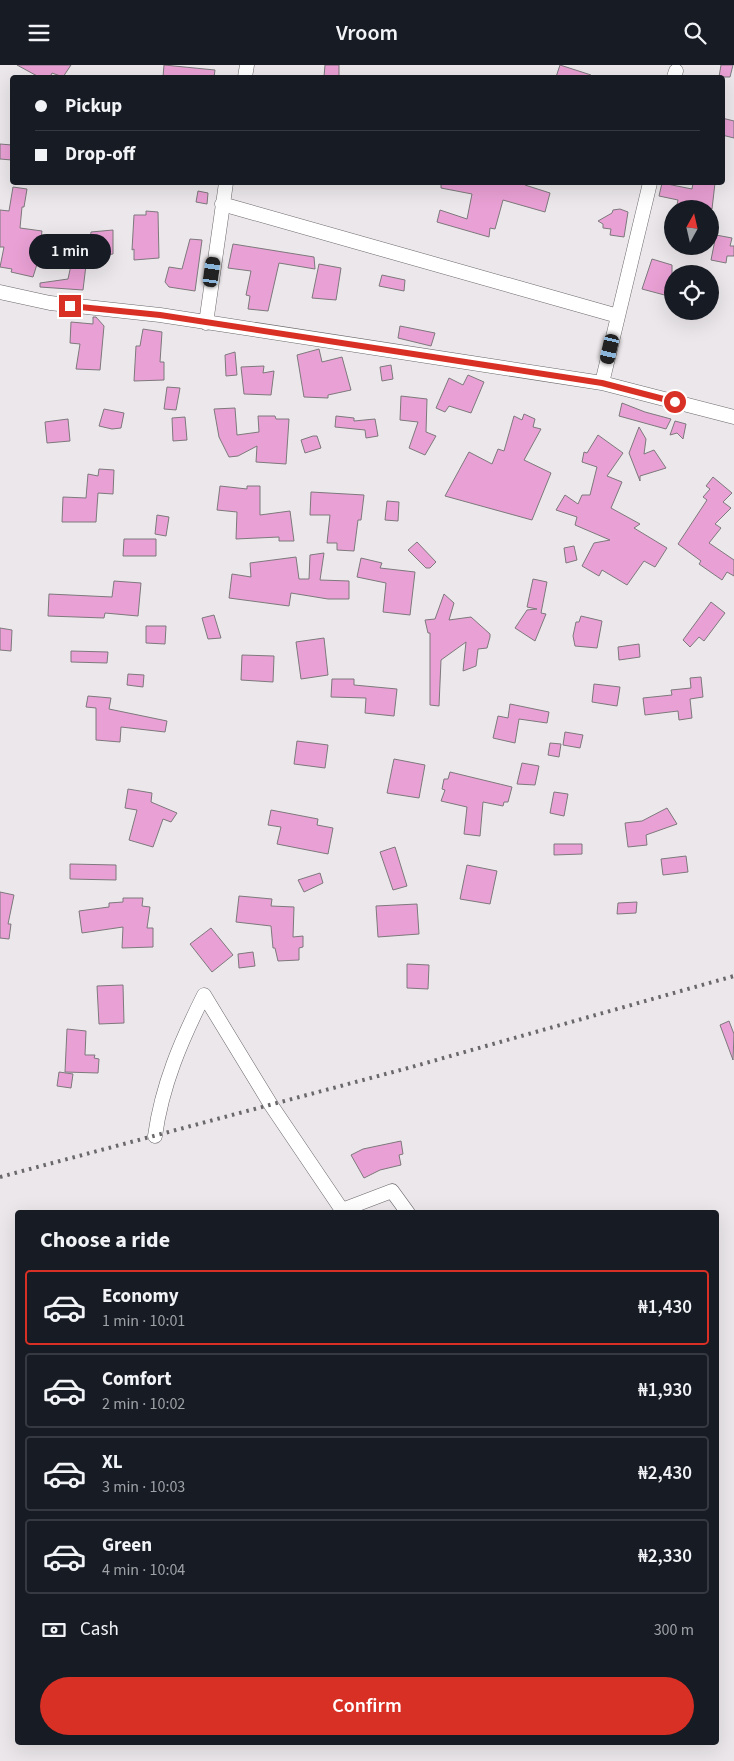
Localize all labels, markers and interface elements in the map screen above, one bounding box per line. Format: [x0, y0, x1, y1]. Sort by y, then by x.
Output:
text: Vroom [336, 17, 398, 49]
icon: menu [25, 19, 53, 47]
icon: search [681, 19, 709, 47]
text: Pickup [65, 93, 122, 120]
text: Drop-off [65, 141, 135, 168]
north arrow [664, 200, 719, 255]
map controls [664, 200, 719, 320]
callout: 1 min [29, 233, 111, 269]
text: 1 min [51, 240, 89, 262]
car [202, 256, 221, 288]
button: locate [664, 265, 719, 320]
route end [59, 295, 81, 317]
car [599, 333, 620, 365]
route start [664, 391, 686, 413]
text: Choose a ride [40, 1224, 170, 1256]
text: Economy [102, 1283, 179, 1310]
icon: car [42, 1285, 87, 1330]
text: ₦1,430 [638, 1294, 692, 1321]
text: 1 min · 10:01 [102, 1310, 185, 1332]
text: Comfort [102, 1366, 172, 1393]
icon: car [42, 1368, 87, 1413]
text: ₦1,930 [638, 1377, 692, 1404]
text: 2 min · 10:02 [102, 1393, 185, 1415]
text: XL [102, 1449, 123, 1476]
icon: car [42, 1451, 87, 1496]
text: ₦2,430 [638, 1460, 692, 1487]
text: 3 min · 10:03 [102, 1476, 185, 1498]
text: Green [102, 1532, 152, 1559]
icon: car [42, 1534, 87, 1579]
text: ₦2,330 [638, 1543, 692, 1570]
text: 4 min · 10:04 [102, 1559, 185, 1581]
icon: cash [40, 1616, 68, 1644]
text: Cash [80, 1616, 119, 1643]
text: 300 m [654, 1619, 694, 1641]
button: Confirm [40, 1677, 694, 1735]

